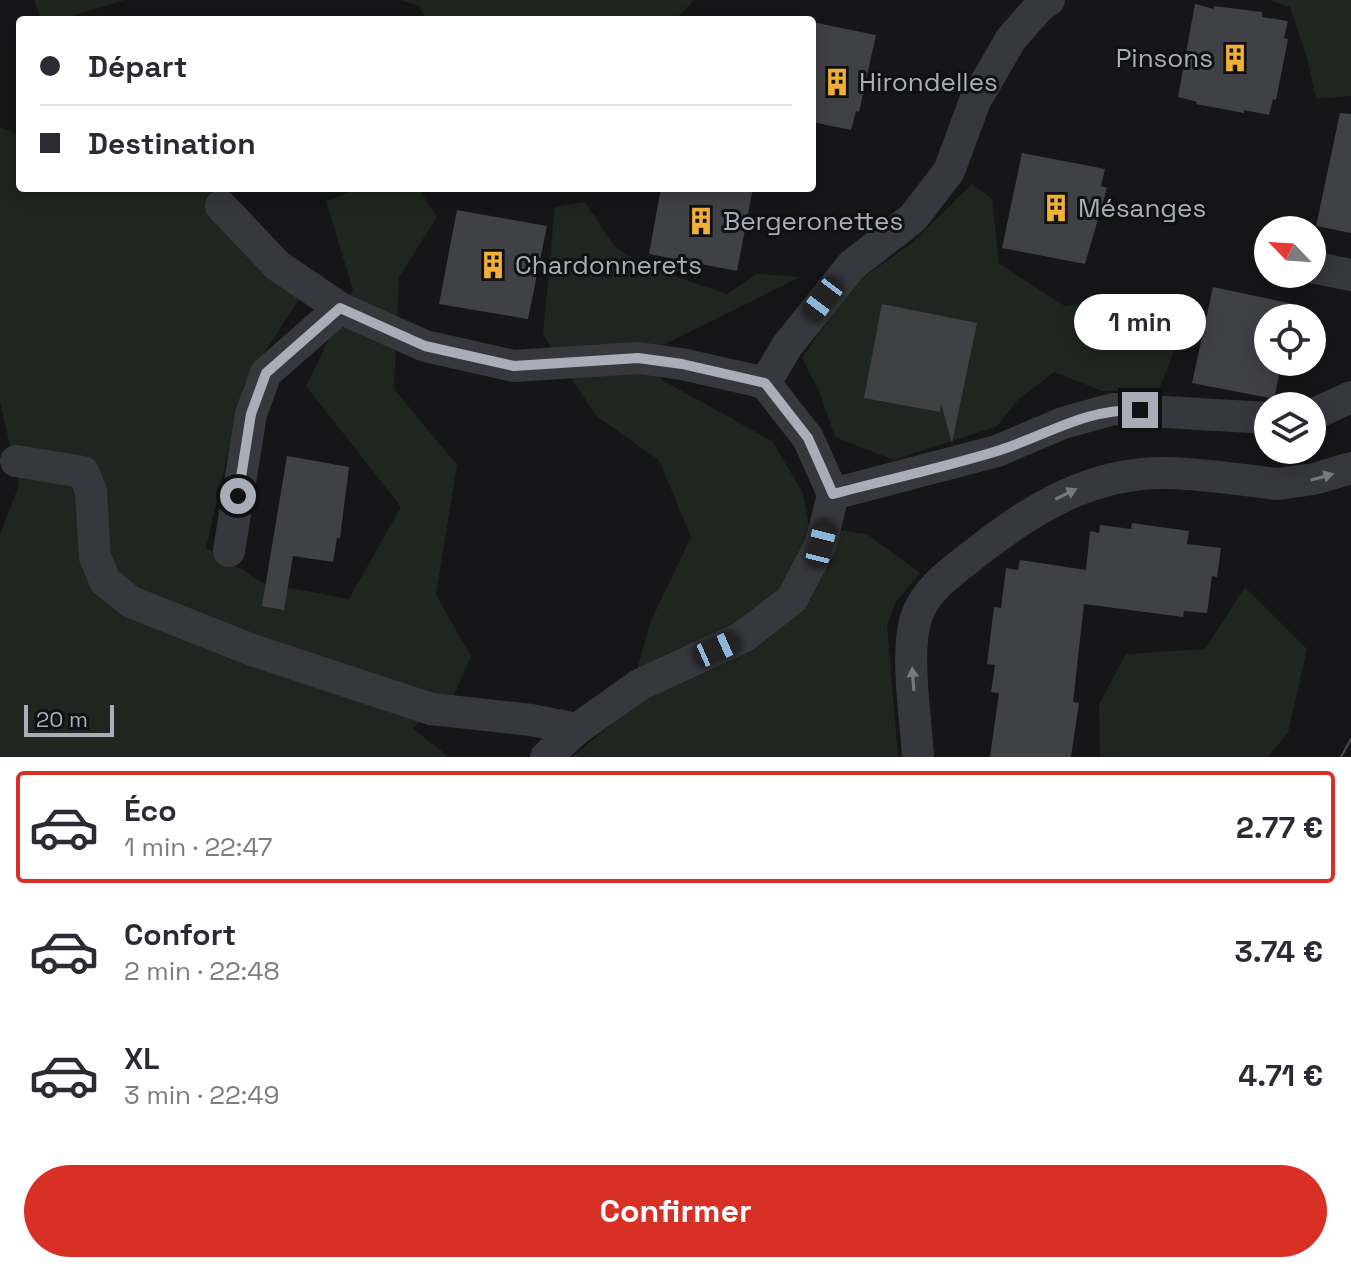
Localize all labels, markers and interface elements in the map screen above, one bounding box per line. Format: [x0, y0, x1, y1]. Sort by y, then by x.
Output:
place label: Pinsons [1116, 41, 1213, 75]
building icon: Pinsons [1220, 43, 1250, 73]
text: Départ [88, 47, 187, 86]
place label: Hirondelles [859, 65, 998, 99]
building icon: Hirondelles [822, 67, 852, 97]
text: Destination [88, 124, 256, 163]
place label: Mésanges [1078, 191, 1206, 225]
building icon: Mésanges [1041, 193, 1071, 223]
place label: Bergeronettes [723, 204, 903, 238]
building icon: Bergeronettes [686, 206, 716, 236]
north arrow [1254, 216, 1326, 288]
map controls [1254, 216, 1326, 464]
place label: Chardonnerets [515, 248, 702, 282]
building icon: Chardonnerets [478, 250, 508, 280]
car [799, 273, 847, 325]
callout: 1 min [1074, 294, 1206, 350]
button: locate [1254, 304, 1326, 376]
text: 1 min [1108, 305, 1172, 339]
route end [1122, 392, 1158, 428]
button: layers [1254, 392, 1326, 464]
one-way arrow [1310, 470, 1334, 483]
route start [220, 478, 256, 514]
one-way arrow [1055, 487, 1078, 501]
car [804, 518, 838, 570]
car [690, 628, 744, 670]
one-way arrow [906, 666, 919, 691]
scale bar [24, 701, 114, 737]
text: 20 m [36, 705, 88, 733]
icon: car [28, 791, 100, 863]
text: Éco [124, 791, 177, 830]
text: 2.77 € [1236, 808, 1323, 847]
text: 1 min · 22:47 [124, 830, 272, 864]
icon: car [28, 915, 100, 987]
text: Confort [124, 915, 236, 954]
text: 3.74 € [1235, 932, 1323, 971]
text: 2 min · 22:48 [124, 954, 280, 988]
icon: car [28, 1039, 100, 1111]
text: XL [124, 1039, 160, 1078]
text: 4.71 € [1238, 1056, 1323, 1095]
text: 3 min · 22:49 [124, 1078, 279, 1112]
button: Confirmer [24, 1165, 1327, 1257]

